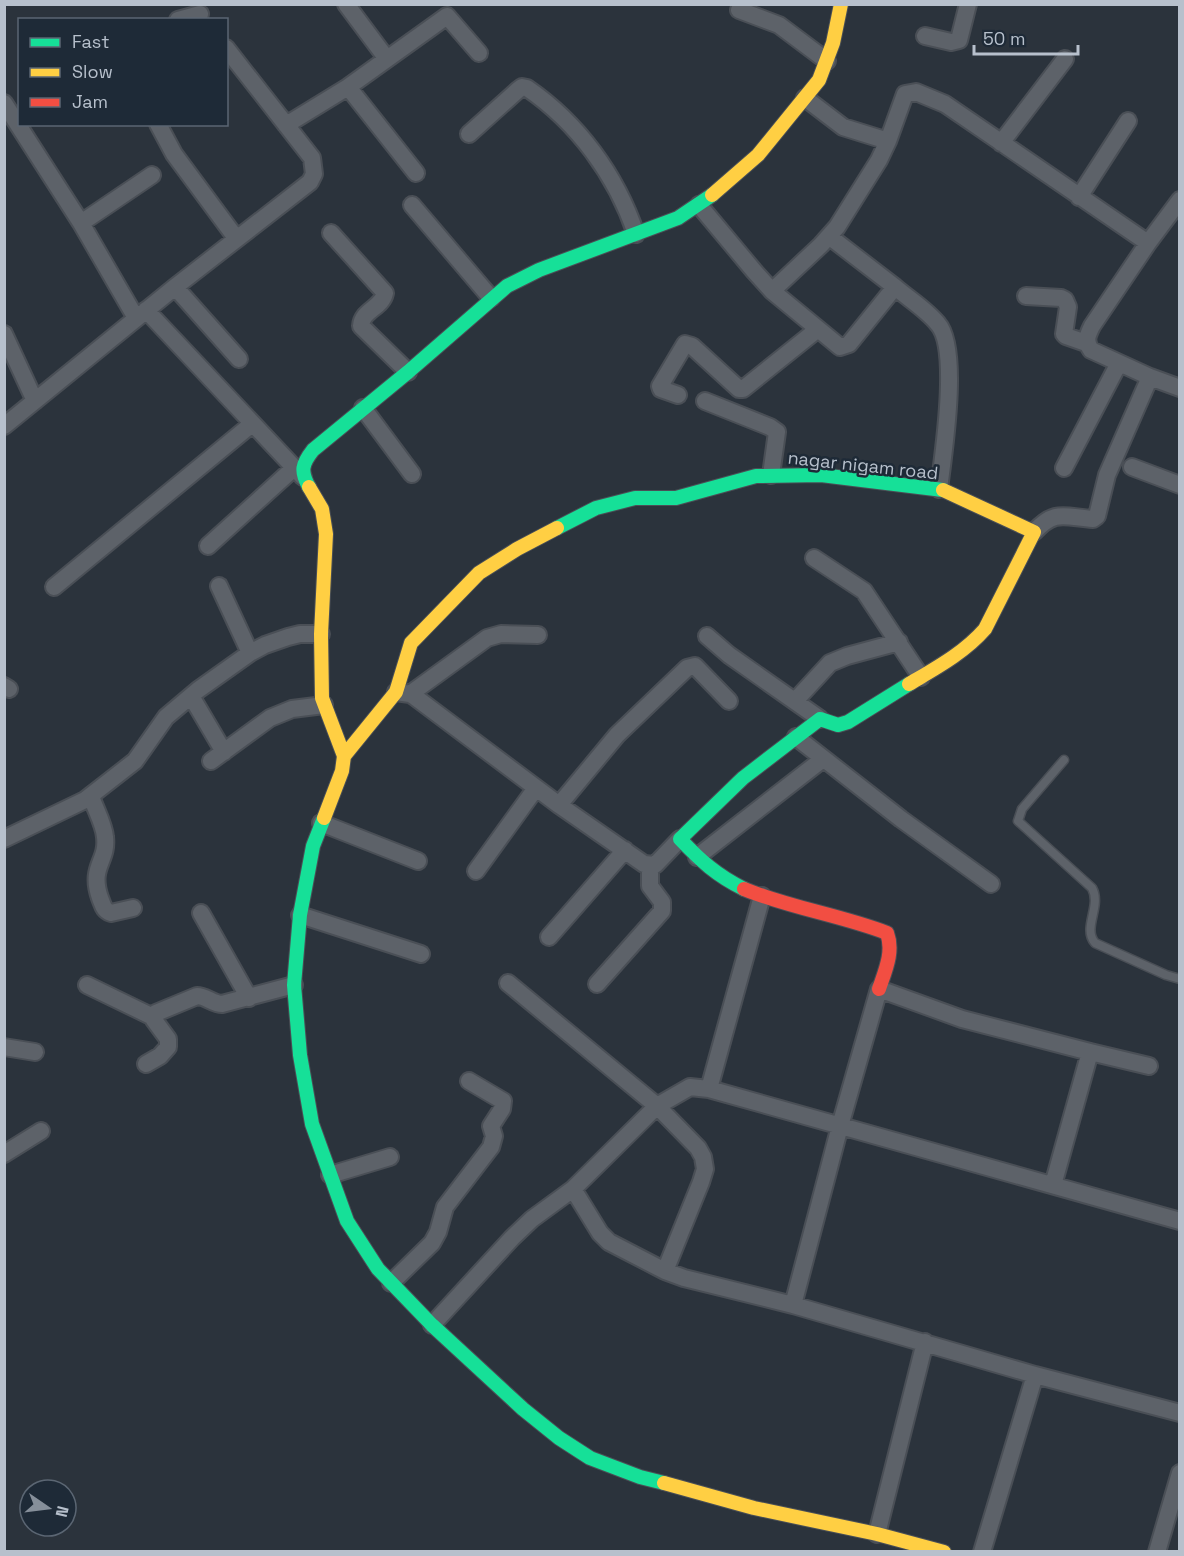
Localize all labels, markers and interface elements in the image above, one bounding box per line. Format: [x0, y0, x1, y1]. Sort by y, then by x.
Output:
legend [18, 18, 228, 126]
scale bar [974, 18, 1078, 56]
text: 50 m [983, 27, 1025, 50]
text: Fast [72, 30, 109, 53]
text: Slow [72, 60, 113, 83]
text: Jam [72, 90, 108, 113]
street label: nagar nigam road [787, 446, 939, 484]
north arrow [18, 1478, 78, 1538]
text: N [51, 1504, 74, 1519]

